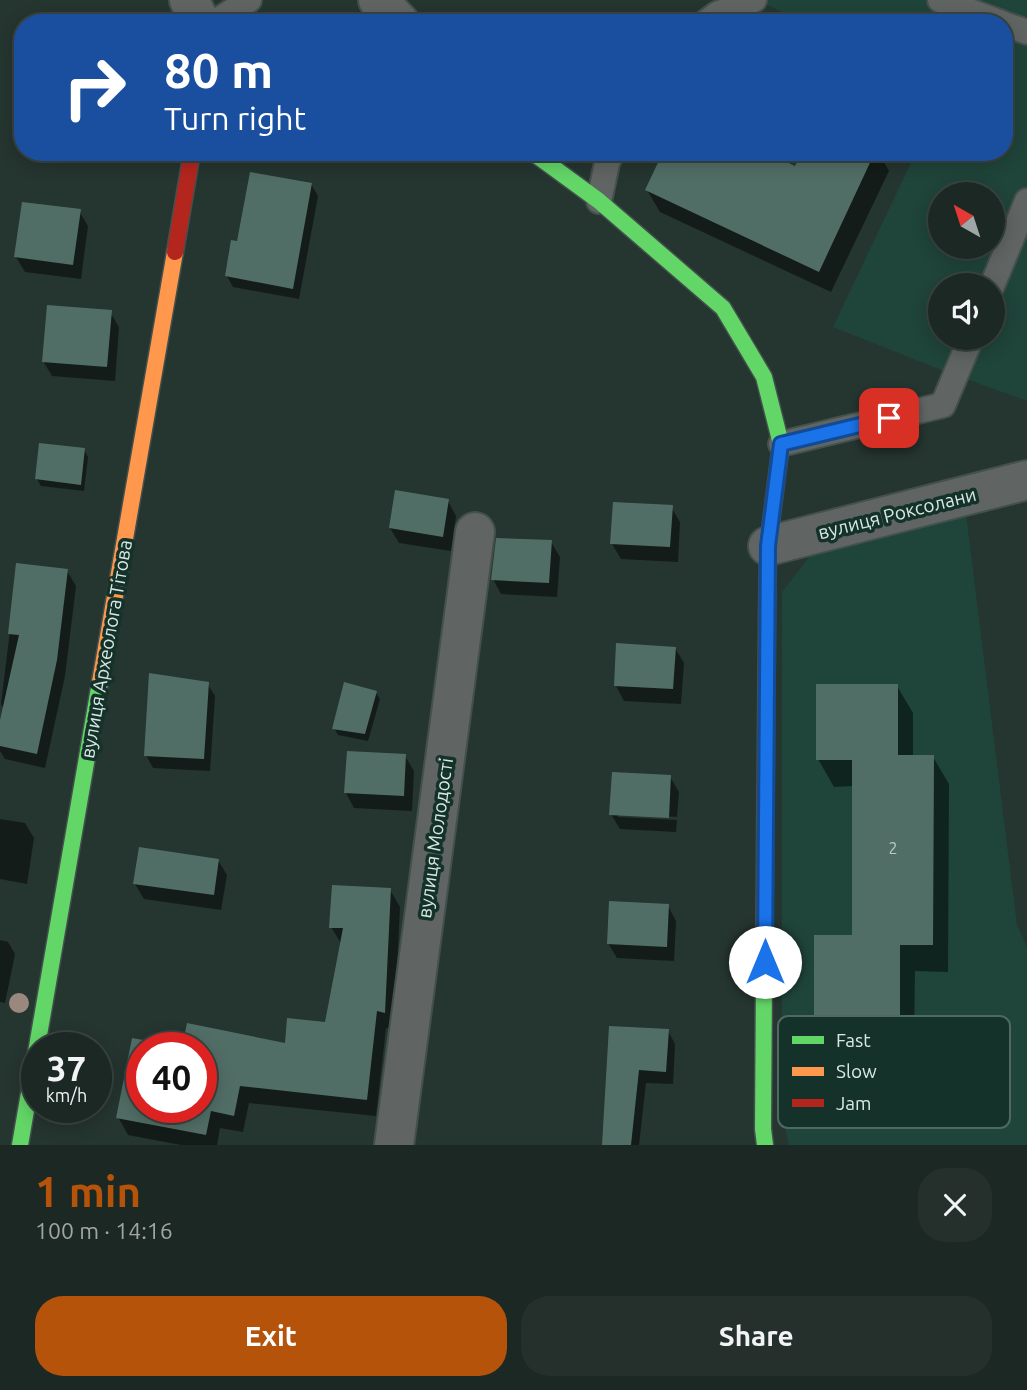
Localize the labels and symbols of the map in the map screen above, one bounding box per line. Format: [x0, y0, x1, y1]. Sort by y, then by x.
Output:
north arrow [928, 182, 1004, 259]
pin [859, 388, 919, 448]
street label: вулиця Роксолани [816, 483, 978, 543]
street label: вулиця Археолога Тітова [76, 538, 136, 760]
street label: вулиця Молодості [413, 756, 457, 920]
house number: 2 [888, 839, 898, 857]
position arrow [728, 925, 802, 999]
legend [778, 1016, 1010, 1128]
text: Fast [836, 1029, 871, 1051]
speed limit sign: 40 [126, 1032, 217, 1123]
text: Slow [836, 1060, 877, 1082]
text: Jam [836, 1092, 872, 1114]

